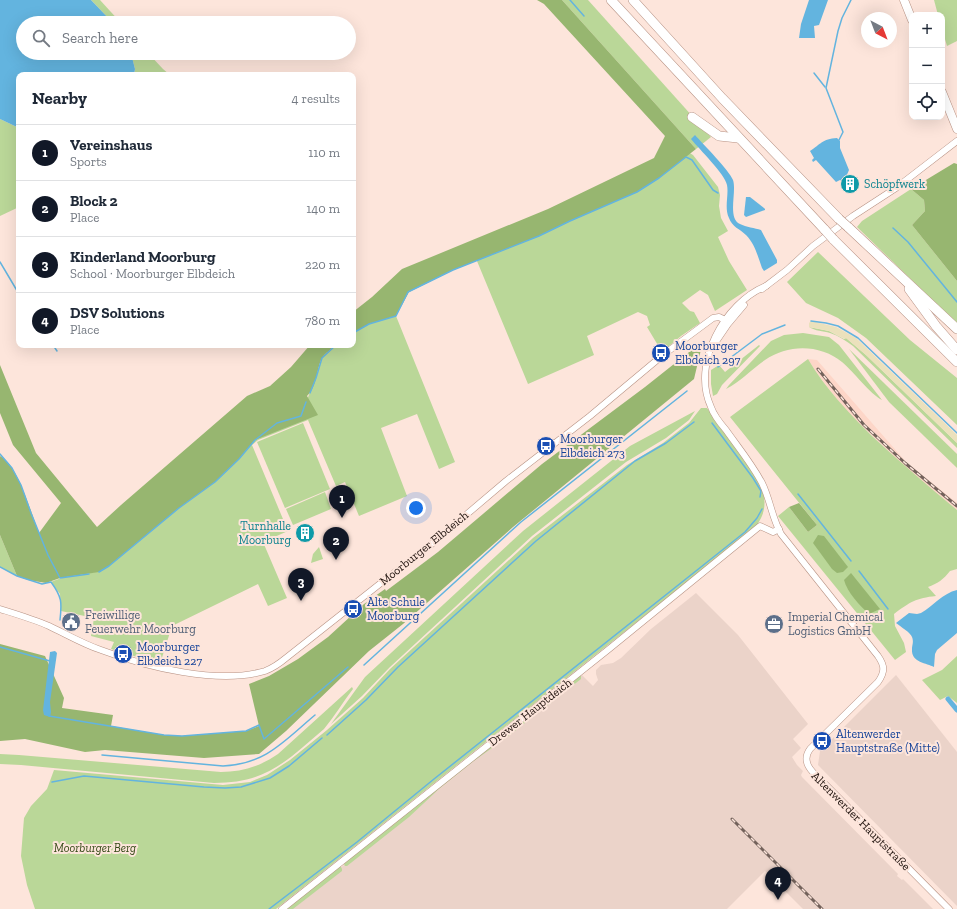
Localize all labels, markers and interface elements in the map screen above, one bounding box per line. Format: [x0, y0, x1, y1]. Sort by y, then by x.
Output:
north arrow [861, 12, 897, 48]
map controls [909, 12, 945, 120]
button: + [909, 12, 945, 48]
search box [16, 16, 356, 60]
icon: search [30, 27, 52, 49]
text: Search here [62, 29, 138, 47]
button: − [909, 48, 945, 84]
button: locate [909, 84, 945, 120]
text: Nearby [32, 88, 87, 108]
text: 4 results [292, 91, 340, 106]
text: Vereinshaus [70, 136, 152, 154]
text: 1 [42, 145, 48, 160]
text: 110 m [308, 145, 340, 160]
text: Sports [70, 154, 107, 169]
building icon: Schöpfwerk [839, 173, 861, 195]
place label: Schöpfwerk [864, 177, 926, 191]
text: Block 2 [70, 192, 118, 210]
text: 2 [42, 201, 48, 216]
text: 140 m [306, 201, 340, 216]
text: Place [70, 210, 99, 225]
text: Kinderland Moorburg [70, 248, 216, 266]
text: 3 [42, 257, 48, 272]
text: 220 m [305, 257, 340, 272]
text: School · Moorburger Elbdeich [70, 266, 235, 281]
text: DSV Solutions [70, 304, 165, 322]
text: 4 [41, 313, 49, 328]
text: 780 m [305, 313, 340, 328]
text: Place [70, 322, 99, 337]
place label: Moorburger Elbdeich 297 [675, 339, 741, 367]
bus stop icon: Moorburger Elbdeich 297 [650, 342, 672, 364]
place label: Moorburger Elbdeich 273 [560, 432, 625, 460]
bus stop icon: Moorburger Elbdeich 273 [535, 435, 557, 457]
pin: 1 [329, 485, 355, 518]
your location [406, 498, 426, 518]
street label: Moorburger Elbdeich [377, 508, 471, 588]
place label: Turnhalle Moorburg [239, 519, 291, 547]
building icon: Turnhalle Moorburg [294, 522, 316, 544]
pin: 2 [323, 527, 349, 560]
pin: 3 [288, 568, 314, 601]
place label: Alte Schule Moorburg [367, 595, 425, 623]
bus stop icon: Alte Schule Moorburg [342, 598, 364, 620]
place label: Freiwillige Feuerwehr Moorburg [85, 608, 196, 636]
place label: Imperial Chemical Logistics GmbH [788, 610, 883, 638]
public building icon: Freiwillige Feuerwehr Moorburg [60, 611, 82, 633]
office icon: Imperial Chemical Logistics GmbH [763, 613, 785, 635]
place label: Moorburger Elbdeich 227 [137, 640, 202, 668]
bus stop icon: Moorburger Elbdeich 227 [112, 643, 134, 665]
street label: Drewer Hauptdeich [486, 675, 575, 749]
place label: Altenwerder Hauptstraße (Mitte) [836, 727, 940, 755]
bus stop icon: Altenwerder Hauptstraße (Mitte) [811, 730, 833, 752]
street label: Altenwerder Hauptstraße [809, 769, 914, 874]
park label: Moorburger Berg [54, 841, 137, 855]
pin: 4 [765, 867, 791, 900]

